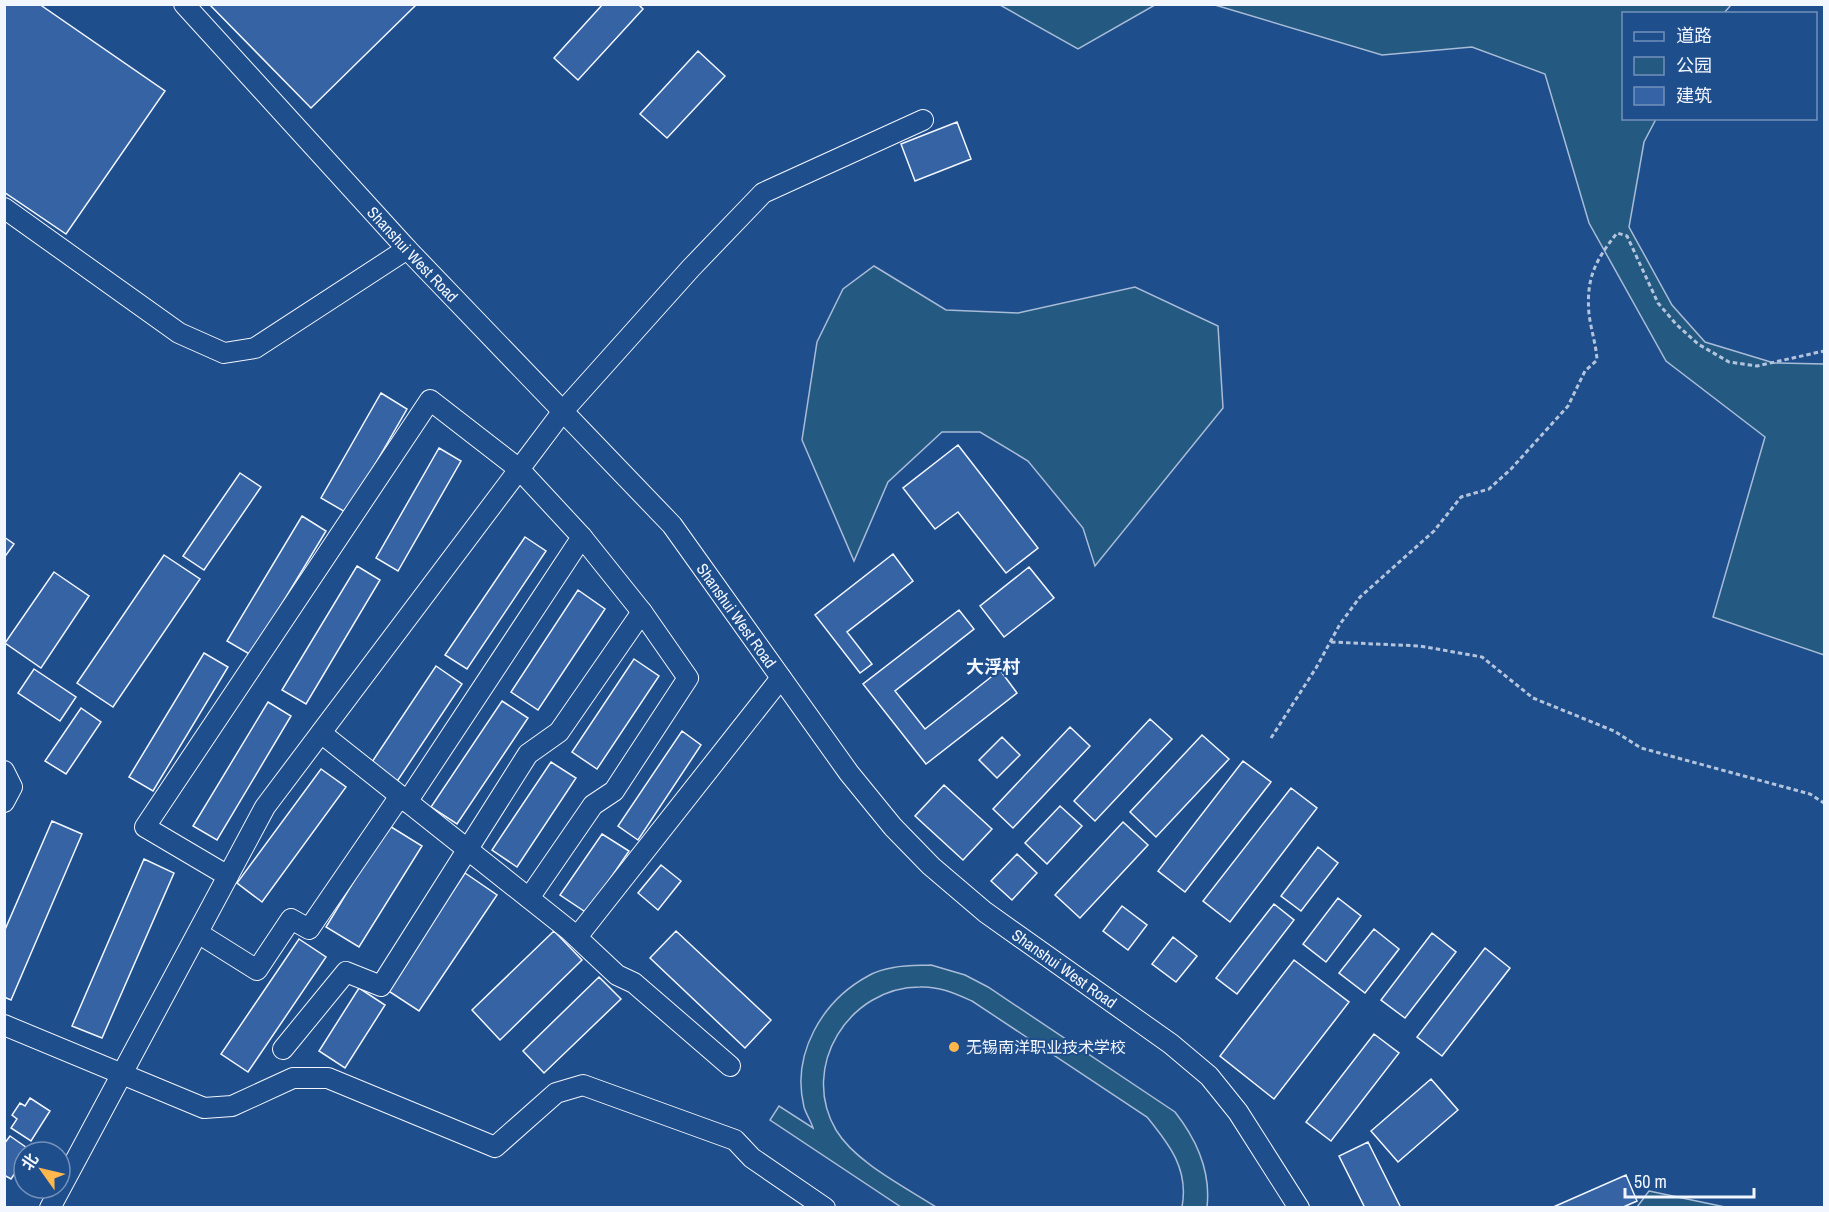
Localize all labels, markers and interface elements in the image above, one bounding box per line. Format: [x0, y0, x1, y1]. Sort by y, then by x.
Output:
legend [1622, 12, 1817, 120]
text: 道路 [1676, 23, 1712, 48]
text: 公园 [1676, 53, 1712, 78]
text: 建筑 [1676, 83, 1712, 108]
street label: Shanshui West Road [362, 202, 463, 307]
street label: Shanshui West Road [692, 559, 781, 672]
district label: 大浮村 [966, 654, 1020, 679]
street label: Shanshui West Road [1008, 924, 1121, 1013]
place label: 无锡南洋职业技术学校 [966, 1036, 1126, 1058]
marker: 无锡南洋职业技术学校 [947, 1040, 961, 1054]
north arrow [12, 1140, 72, 1200]
text: 北 [16, 1149, 43, 1174]
scale bar [1625, 1161, 1754, 1199]
text: 50 m [1634, 1169, 1667, 1194]

